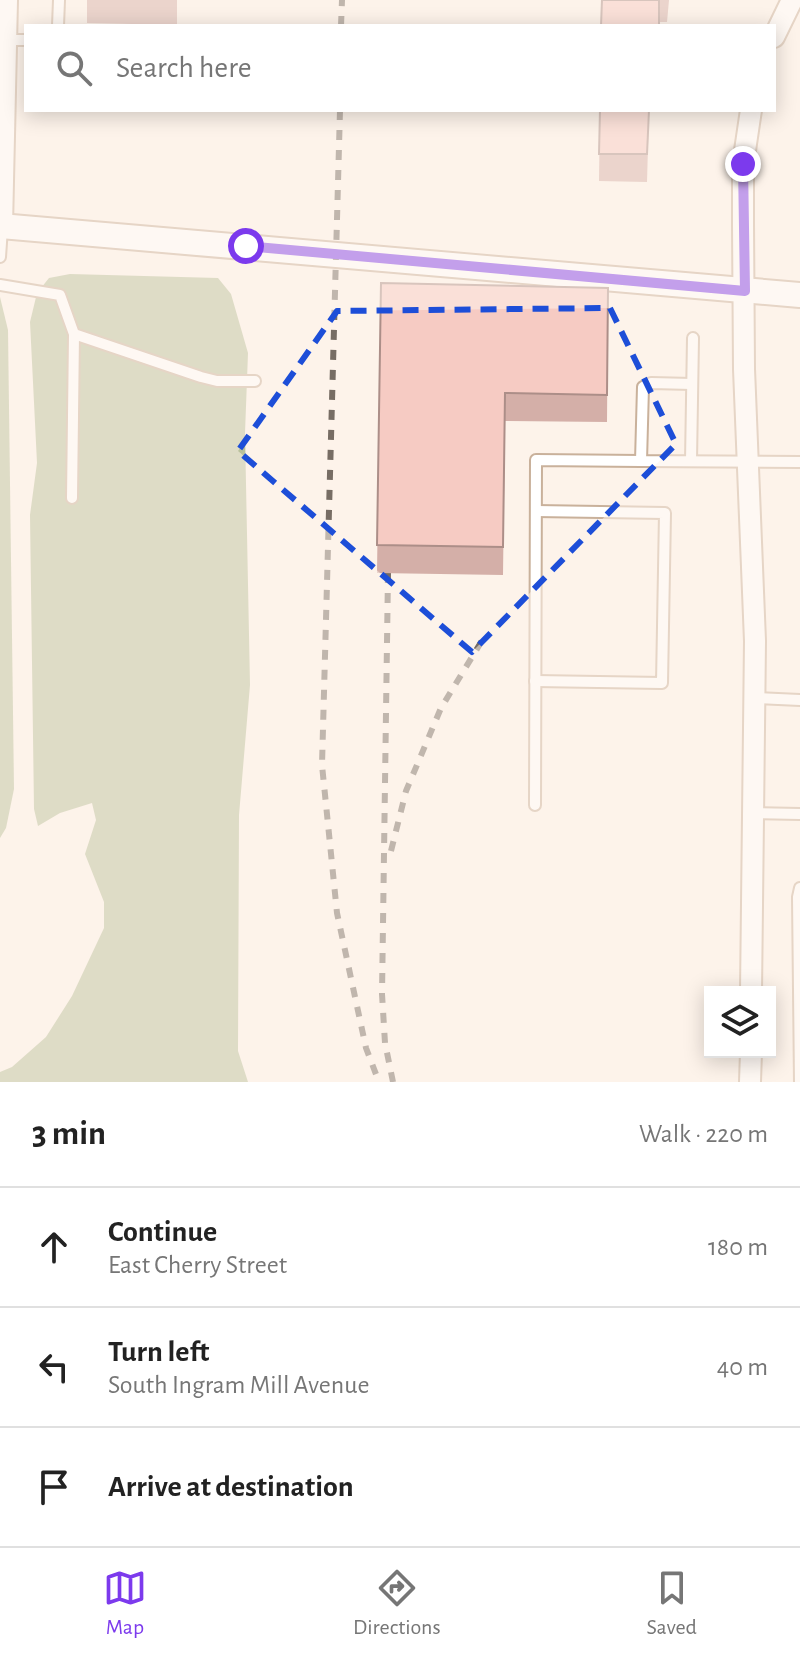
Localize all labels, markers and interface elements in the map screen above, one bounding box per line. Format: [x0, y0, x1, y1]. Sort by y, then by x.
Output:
search box [24, 24, 776, 112]
icon: search [52, 46, 96, 90]
text: Search here [116, 53, 252, 83]
route end [725, 146, 761, 182]
route start [228, 228, 264, 264]
map controls [704, 986, 776, 1058]
button: layers [704, 986, 776, 1058]
text: 3 min [32, 1117, 106, 1151]
text: Walk · 220 m [639, 1121, 768, 1147]
text: Continue [108, 1217, 217, 1247]
icon: ahead [32, 1225, 76, 1269]
text: 180 m [708, 1234, 768, 1260]
text: East Cherry Street [108, 1252, 287, 1278]
text: Turn left [108, 1337, 209, 1367]
icon: left [32, 1345, 76, 1389]
text: 40 m [717, 1354, 768, 1380]
text: South Ingram Mill Avenue [108, 1372, 369, 1398]
icon: arrive [32, 1465, 76, 1509]
text: Arrive at destination [108, 1472, 354, 1502]
tab: Map [103, 1566, 147, 1640]
tab: Directions [353, 1566, 441, 1640]
tab: Saved [647, 1566, 697, 1640]

